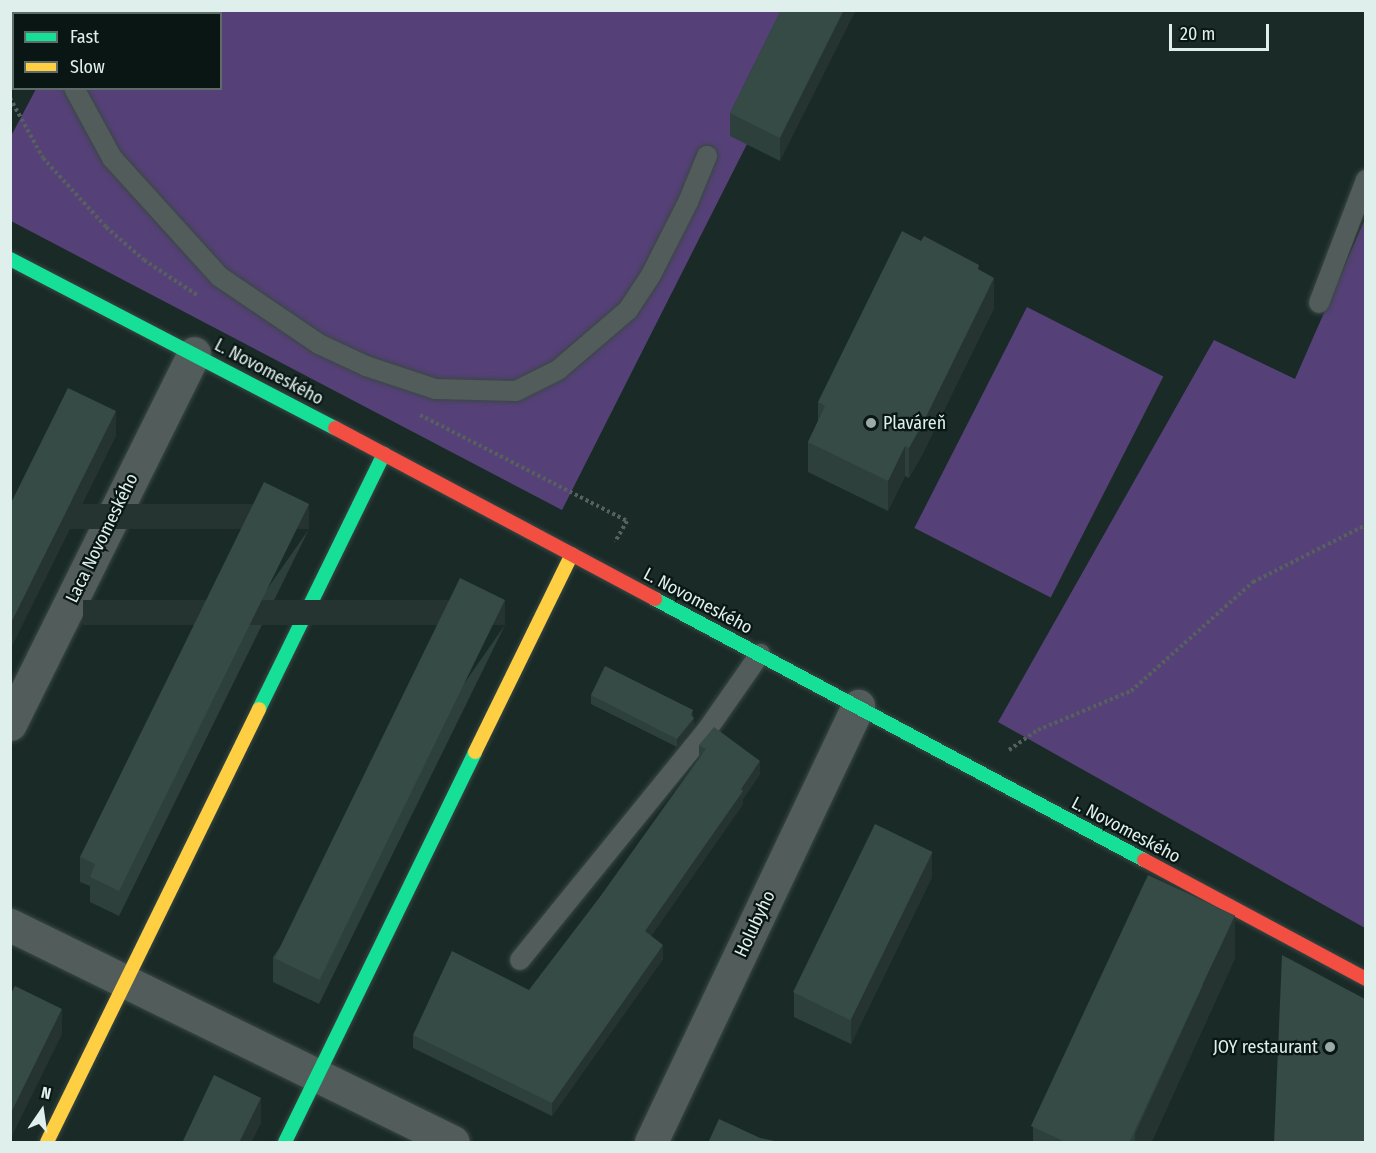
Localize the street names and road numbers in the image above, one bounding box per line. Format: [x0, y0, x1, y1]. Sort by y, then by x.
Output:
street label: L. Novomeského [211, 334, 327, 410]
street label: Laca Novomeského [61, 470, 143, 606]
street label: L. Novomeského [640, 563, 756, 639]
street label: L. Novomeského [1068, 792, 1184, 868]
street label: Holubyho [730, 887, 780, 961]

